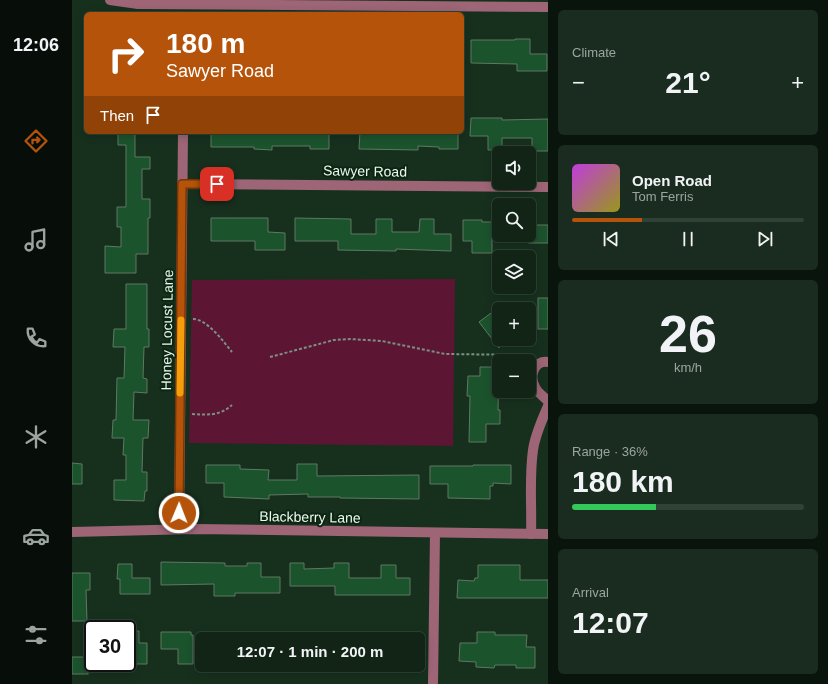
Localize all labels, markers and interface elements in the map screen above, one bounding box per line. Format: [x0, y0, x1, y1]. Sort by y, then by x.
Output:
icon: right [100, 28, 152, 80]
text: 180 m [166, 28, 245, 59]
text: 12:06 [13, 35, 59, 55]
text: Climate [572, 45, 616, 60]
text: Sawyer Road [166, 61, 274, 81]
text: 21° [665, 66, 711, 99]
text: − [572, 70, 585, 95]
text: + [791, 70, 804, 95]
icon: arrive [142, 104, 164, 126]
text: Then [100, 107, 134, 124]
icon: directions [22, 127, 50, 155]
map controls [492, 146, 536, 398]
button: sound [492, 146, 536, 190]
street label: Sawyer Road [323, 162, 407, 180]
pin [200, 167, 234, 201]
text: Open Road [632, 172, 712, 189]
icon: arrive [206, 173, 228, 195]
text: Tom Ferris [632, 189, 693, 204]
button: search [492, 198, 536, 242]
icon: music [22, 226, 50, 254]
icon: previous [600, 228, 622, 250]
icon: pause [677, 228, 699, 250]
icon: next [754, 228, 776, 250]
button: layers [492, 250, 536, 294]
street label: Honey Locust Lane [158, 269, 176, 390]
button: + [492, 302, 536, 346]
text: 26 [659, 305, 717, 363]
icon: phone [22, 324, 50, 352]
button: − [492, 354, 536, 398]
text: km/h [674, 360, 702, 375]
icon: climate [22, 423, 50, 451]
text: Range · 36% [572, 444, 648, 459]
text: 180 km [572, 465, 674, 498]
position arrow [158, 492, 200, 534]
street label: Blackberry Lane [259, 508, 361, 526]
icon: car [22, 522, 50, 550]
text: Arrival [572, 585, 609, 600]
text: 12:07 [572, 606, 649, 639]
speed limit sign: 30 [84, 620, 136, 672]
icon: filters [22, 621, 50, 649]
text: 12:07 · 1 min · 200 m [237, 643, 383, 660]

